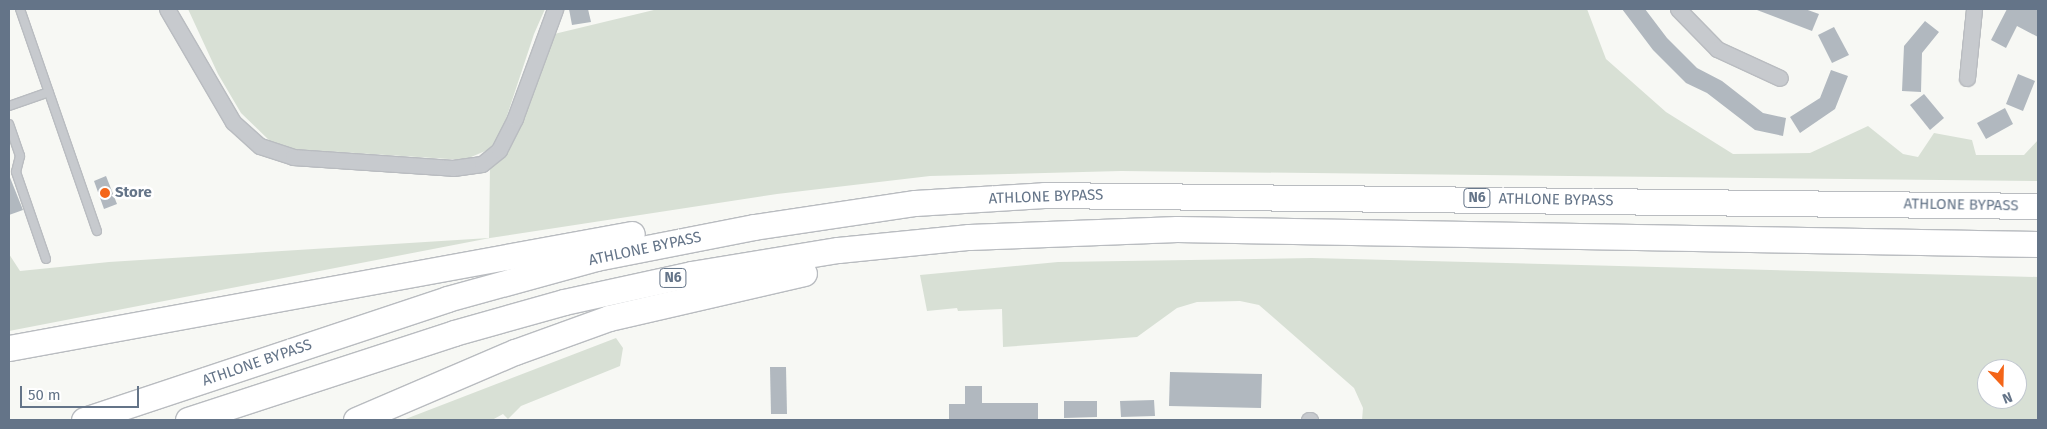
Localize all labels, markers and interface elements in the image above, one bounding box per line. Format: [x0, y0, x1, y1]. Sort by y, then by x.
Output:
place label: Store [115, 184, 152, 202]
street label: ATHLONE BYPASS [988, 186, 1104, 208]
marker: Store [99, 187, 111, 199]
road number: N6 [1463, 187, 1491, 210]
street label: ATHLONE BYPASS [1498, 190, 1614, 210]
street label: ATHLONE BYPASS [1903, 195, 2019, 215]
street label: ATHLONE BYPASS [587, 228, 703, 270]
road number: N6 [659, 266, 687, 290]
street label: ATHLONE BYPASS [200, 336, 314, 390]
north arrow [1977, 359, 2027, 409]
scale bar [22, 376, 141, 408]
text: 50 m [28, 386, 61, 404]
text: N [2000, 388, 2015, 407]

